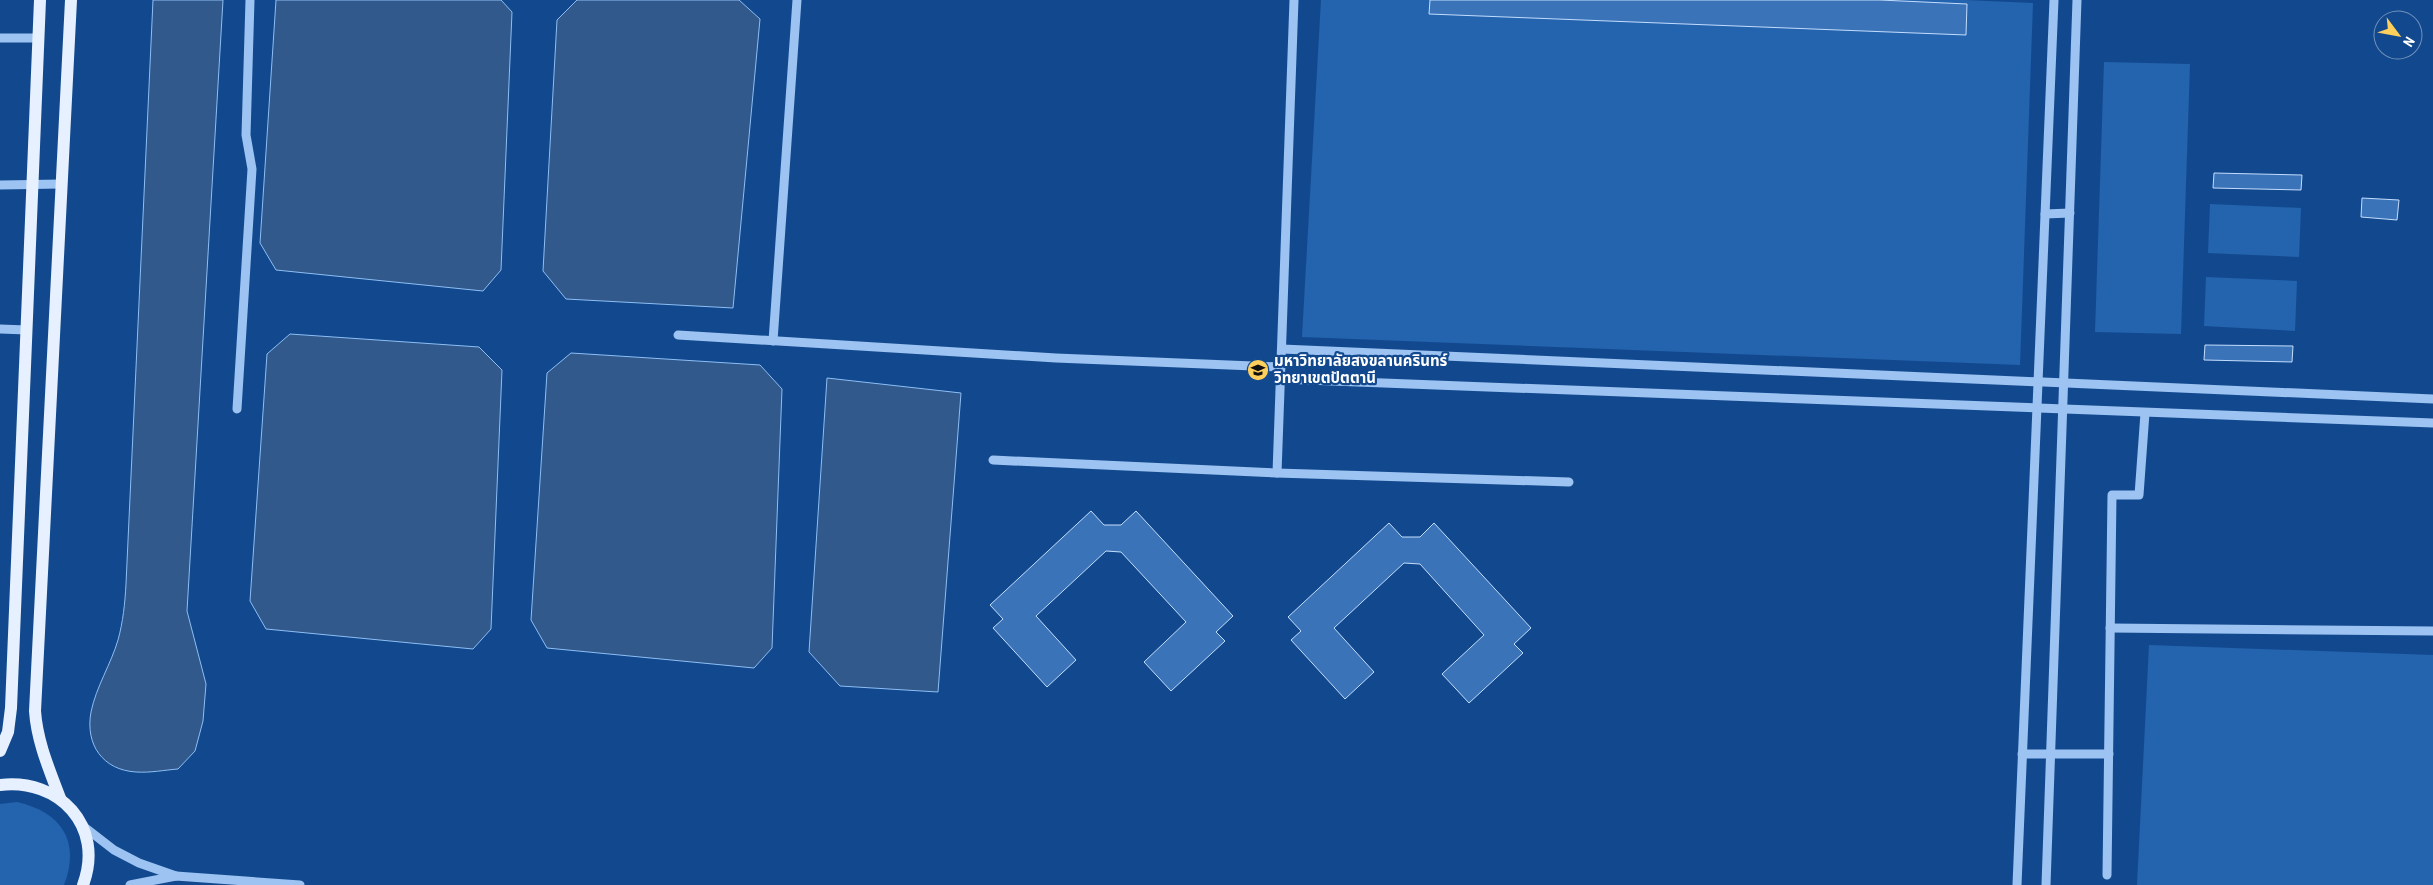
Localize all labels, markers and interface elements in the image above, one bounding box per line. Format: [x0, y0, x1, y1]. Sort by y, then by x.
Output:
north arrow [2373, 10, 2423, 60]
text: N [2400, 34, 2418, 50]
place label: มหาวิทยาลัยสงขลานครินทร์ วิทยาเขตปัตตานี [1273, 352, 1448, 387]
school or university icon: มหาวิทยาลัยสงขลานครินทร์ วิทยาเขตปัตตานี [1246, 358, 1270, 382]

